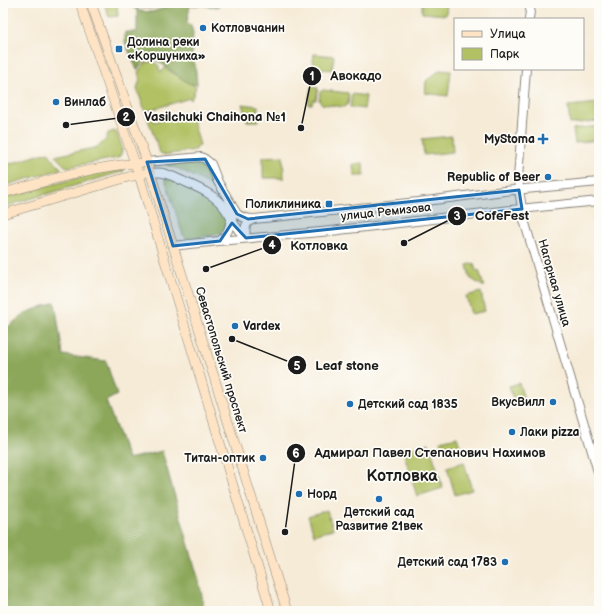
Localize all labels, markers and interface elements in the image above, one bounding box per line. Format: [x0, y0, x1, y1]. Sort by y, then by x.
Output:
legend [454, 18, 584, 70]
place label: Котловчанин [211, 21, 285, 36]
marker: Котловчанин [198, 23, 208, 33]
text: Улица [490, 27, 526, 42]
place label: Долина реки «Коршуниха» [127, 35, 206, 64]
marker: Долина реки «Коршуниха» [114, 44, 124, 54]
text: Парк [490, 47, 520, 62]
callout: Авокадо [302, 63, 390, 88]
text: Авокадо [329, 68, 382, 84]
text: 1 [309, 69, 315, 84]
place label: Винлаб [64, 95, 106, 110]
marker: Винлаб [51, 97, 61, 107]
callout: Vasilchuki Chaihona №1 [116, 104, 293, 129]
text: Vasilchuki Chaihona №1 [144, 109, 286, 125]
text: 2 [122, 110, 130, 125]
place label: MyStoma [484, 132, 535, 147]
marker: MyStoma [538, 134, 548, 144]
place label: Republic of Beer [447, 170, 540, 185]
marker: Republic of Beer [543, 172, 553, 182]
place label: Поликлиника [245, 197, 322, 212]
marker: Поликлиника [324, 199, 334, 209]
street label: улица Ремизова [340, 200, 432, 224]
callout: CofeFest [447, 203, 537, 228]
text: CofeFest [475, 208, 530, 224]
text: 3 [453, 209, 461, 224]
callout: Котловка [262, 233, 355, 258]
street label: Нагорная улица [534, 237, 574, 329]
text: 4 [268, 238, 276, 253]
text: Котловка [290, 238, 348, 254]
street label: Севастопольский проспект [192, 285, 251, 435]
place label: Vardex [243, 319, 281, 334]
marker: Vardex [230, 321, 240, 331]
callout: Leaf stone [287, 353, 387, 378]
text: Leaf stone [315, 358, 379, 374]
text: 5 [294, 359, 301, 374]
place label: ВкусВилл [491, 395, 545, 410]
place label: Детский сад 1835 [358, 397, 458, 412]
marker: ВкусВилл [548, 397, 558, 407]
marker: Детский сад 1835 [345, 399, 355, 409]
place label: Лаки pizza [519, 425, 580, 440]
marker: Лаки pizza [507, 427, 517, 437]
callout: Адмирал Павел Степанович Нахимов [286, 440, 553, 465]
text: Адмирал Павел Степанович Нахимов [313, 445, 546, 461]
text: 6 [292, 446, 300, 461]
place label: Титан-оптик [184, 451, 255, 466]
marker: Титан-оптик [258, 453, 268, 463]
district label: Котловка [367, 467, 438, 486]
place label: Норд [307, 487, 337, 502]
marker: Норд [294, 489, 304, 499]
marker: Детский сад Развитие 21век [374, 494, 384, 504]
place label: Детский сад Развитие 21век [335, 505, 423, 534]
place label: Детский сад 1783 [398, 555, 497, 570]
marker: Детский сад 1783 [500, 557, 510, 567]

